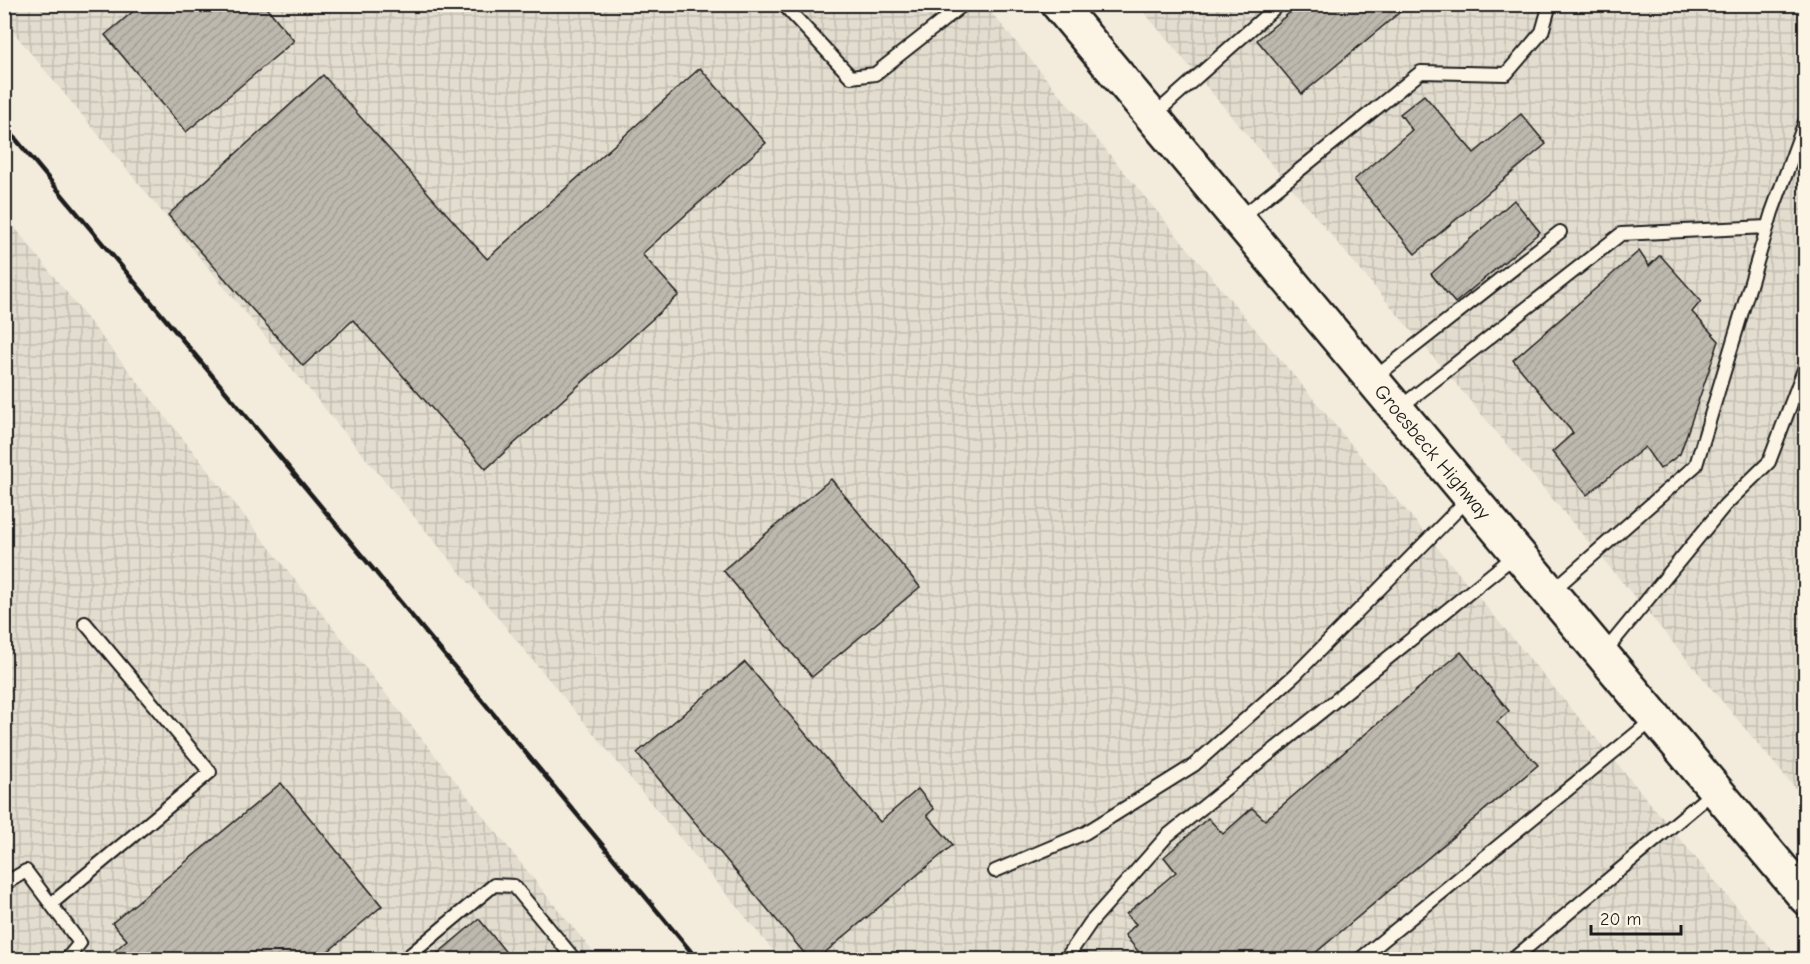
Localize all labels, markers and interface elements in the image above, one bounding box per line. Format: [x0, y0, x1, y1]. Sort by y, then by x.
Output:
street label: Groesbeck Highway [1369, 380, 1495, 524]
scale bar [1591, 898, 1681, 936]
text: 20 m [1600, 909, 1641, 930]

